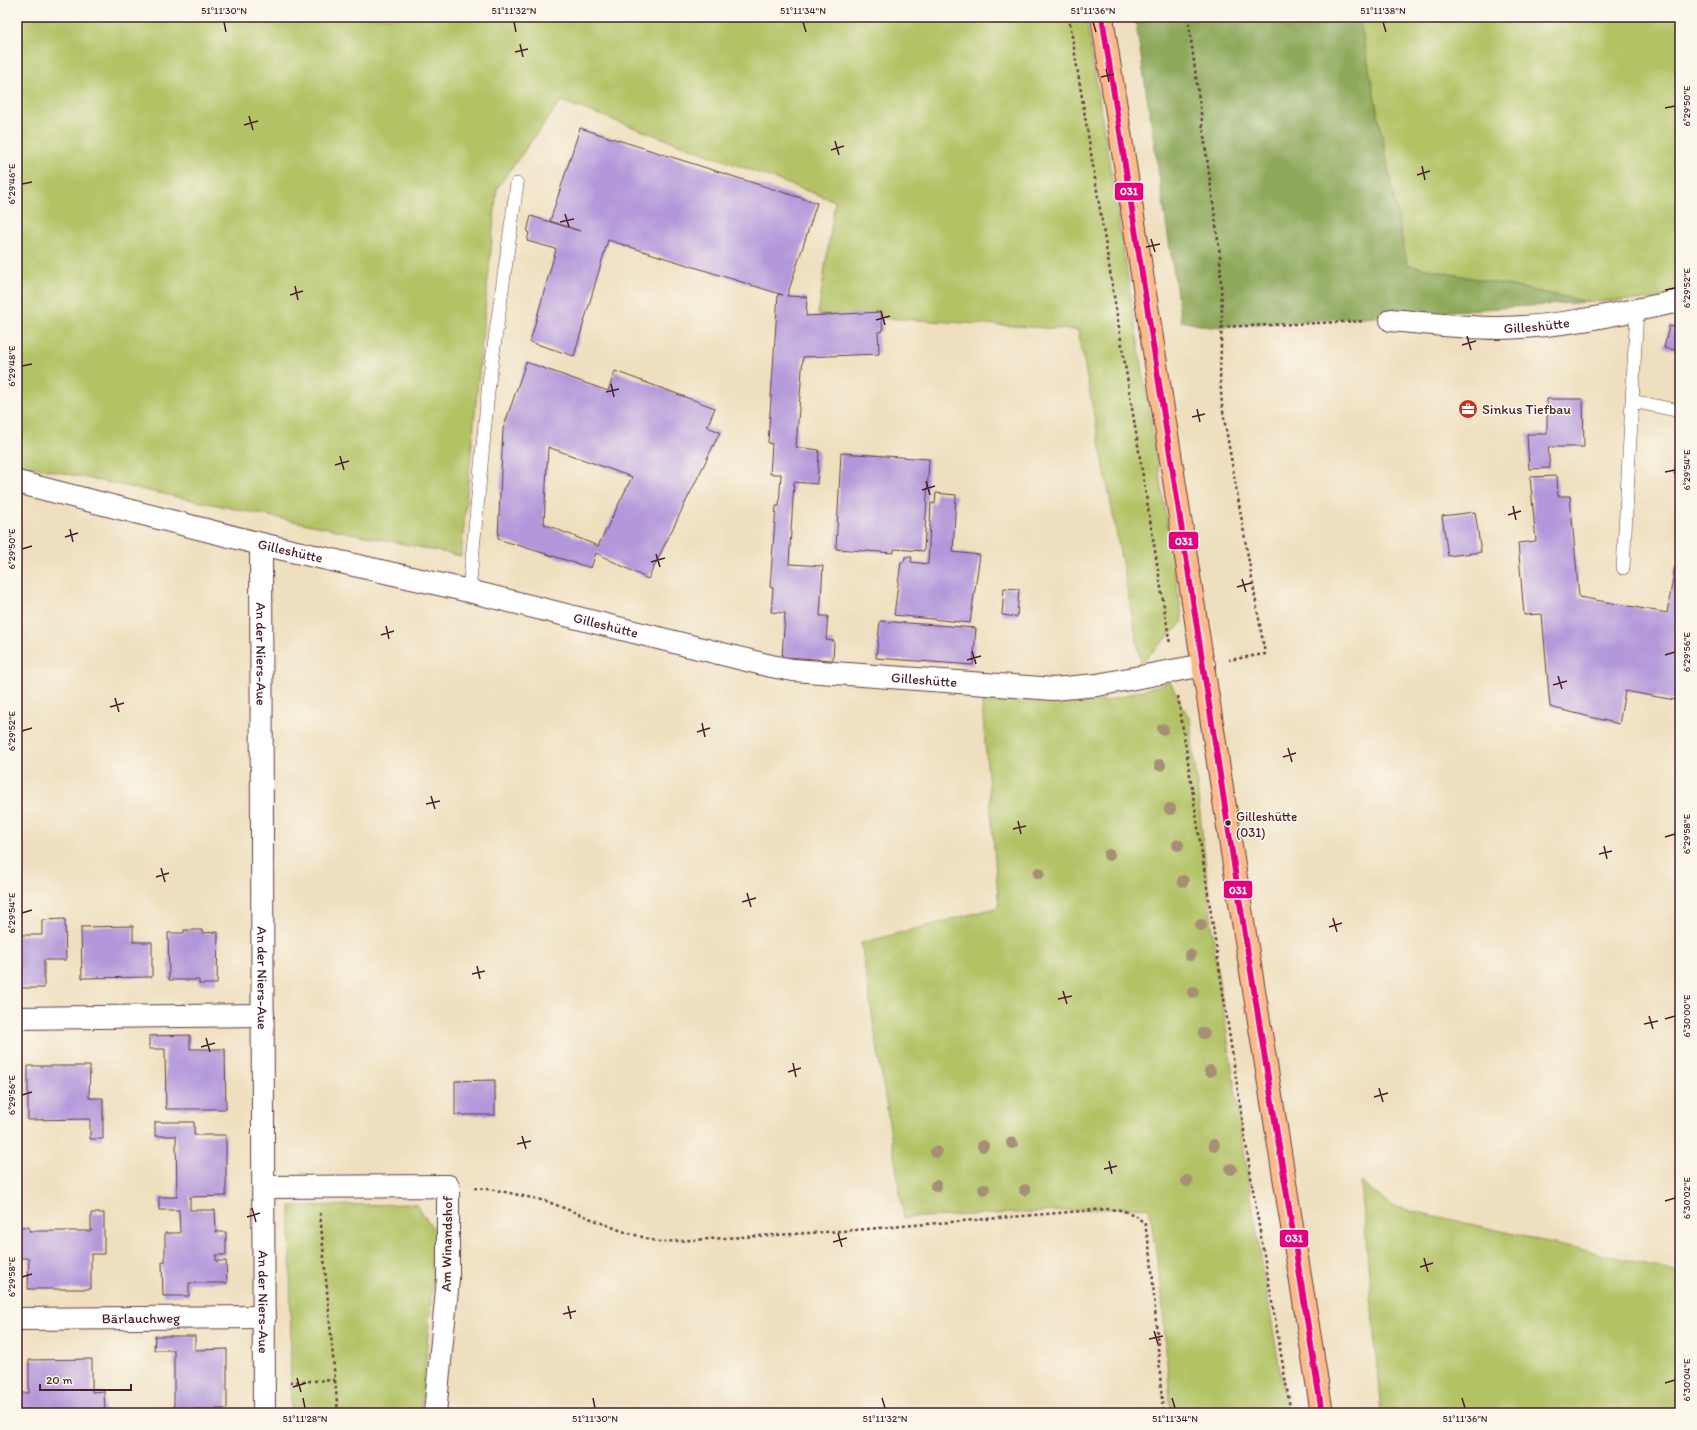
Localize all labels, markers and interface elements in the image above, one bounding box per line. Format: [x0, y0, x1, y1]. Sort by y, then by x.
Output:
text: 51°11'30"N [201, 4, 247, 17]
text: 51°11'32"N [491, 4, 537, 17]
text: 51°11'34"N [780, 4, 826, 17]
text: 51°11'36"N [1070, 4, 1116, 17]
text: 51°11'38"N [1360, 4, 1406, 17]
text: 6°29'50"E [1680, 85, 1693, 127]
text: 6°29'46"E [5, 163, 18, 205]
line badge: 031 [1114, 182, 1144, 201]
text: 031 [1120, 185, 1139, 198]
text: 6°29'52"E [1680, 267, 1693, 308]
street label: Gilleshütte [1503, 314, 1571, 336]
text: 6°29'48"E [5, 345, 18, 387]
office icon: Sinkus Tiefbau [1457, 398, 1479, 420]
place label: Sinkus Tiefbau [1482, 401, 1571, 418]
text: 6°29'54"E [1680, 449, 1693, 491]
text: 6°29'50"E [5, 528, 18, 570]
line badge: 031 [1168, 531, 1199, 550]
street label: Gilleshütte [256, 535, 325, 566]
text: 031 [1175, 535, 1194, 548]
street label: An der Niers-Aue [253, 602, 270, 706]
street label: Gilleshütte [572, 609, 640, 641]
text: 6°29'56"E [1680, 631, 1693, 672]
street label: Gilleshütte [890, 669, 958, 690]
text: 6°29'52"E [5, 710, 18, 751]
place label: Gilleshütte (031) [1236, 809, 1297, 840]
text: 6°29'58"E [1680, 813, 1693, 854]
marker: Gilleshütte (031) [1223, 818, 1233, 828]
line badge: 031 [1223, 880, 1253, 899]
text: 031 [1229, 884, 1248, 897]
text: 6°29'54"E [5, 892, 18, 934]
street label: An der Niers-Aue [254, 926, 271, 1030]
text: 6°30'00"E [1680, 994, 1693, 1038]
text: 6°29'56"E [5, 1074, 18, 1115]
text: 6°30'02"E [1680, 1176, 1693, 1219]
street label: Am Winandshof [438, 1195, 456, 1292]
line badge: 031 [1279, 1229, 1309, 1248]
text: 031 [1285, 1232, 1304, 1245]
street label: An der Niers-Aue [255, 1250, 272, 1354]
text: 6°29'58"E [5, 1256, 18, 1297]
street label: Bärlauchweg [102, 1309, 181, 1327]
text: 6°30'04"E [1680, 1358, 1693, 1402]
scale bar [40, 1366, 131, 1392]
text: 20 m [46, 1373, 73, 1387]
text: 51°11'28"N [282, 1412, 328, 1425]
text: 51°11'30"N [572, 1412, 618, 1425]
text: 51°11'32"N [862, 1412, 908, 1425]
text: 51°11'34"N [1152, 1412, 1198, 1425]
text: 51°11'36"N [1442, 1412, 1488, 1425]

